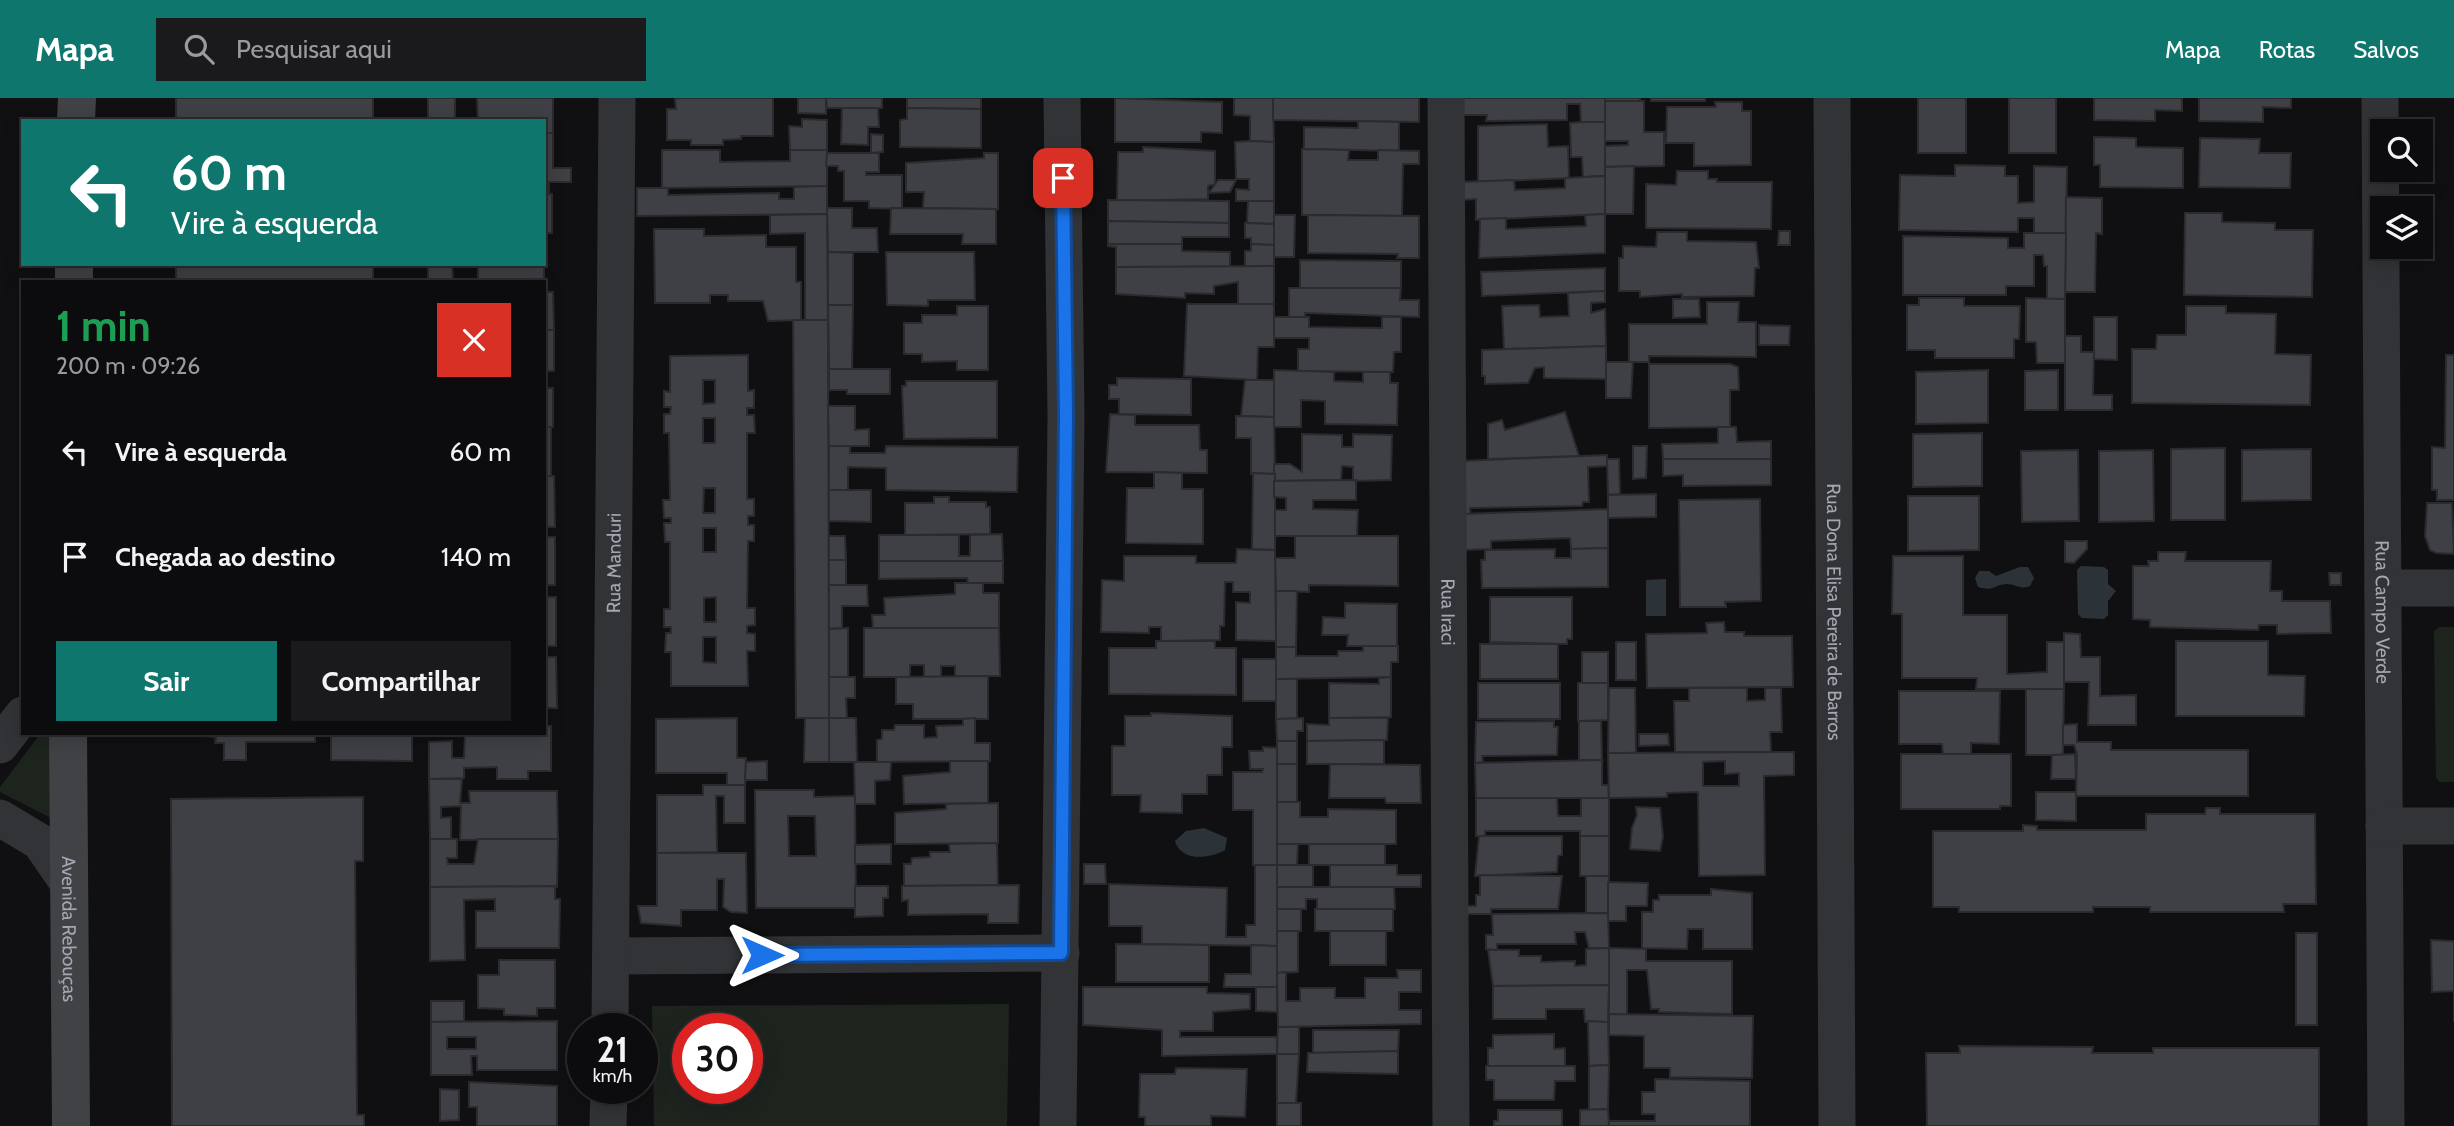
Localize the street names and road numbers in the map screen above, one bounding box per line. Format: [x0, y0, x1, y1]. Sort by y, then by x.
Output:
street label: Rua Dona Elisa Pereira de Barros [1822, 483, 1847, 741]
street label: Rua Manduri [602, 513, 625, 613]
street label: Rua Campo Verde [2371, 540, 2395, 684]
street label: Rua Iraci [1437, 578, 1460, 646]
street label: Avenida Rebouças [57, 856, 82, 1002]

